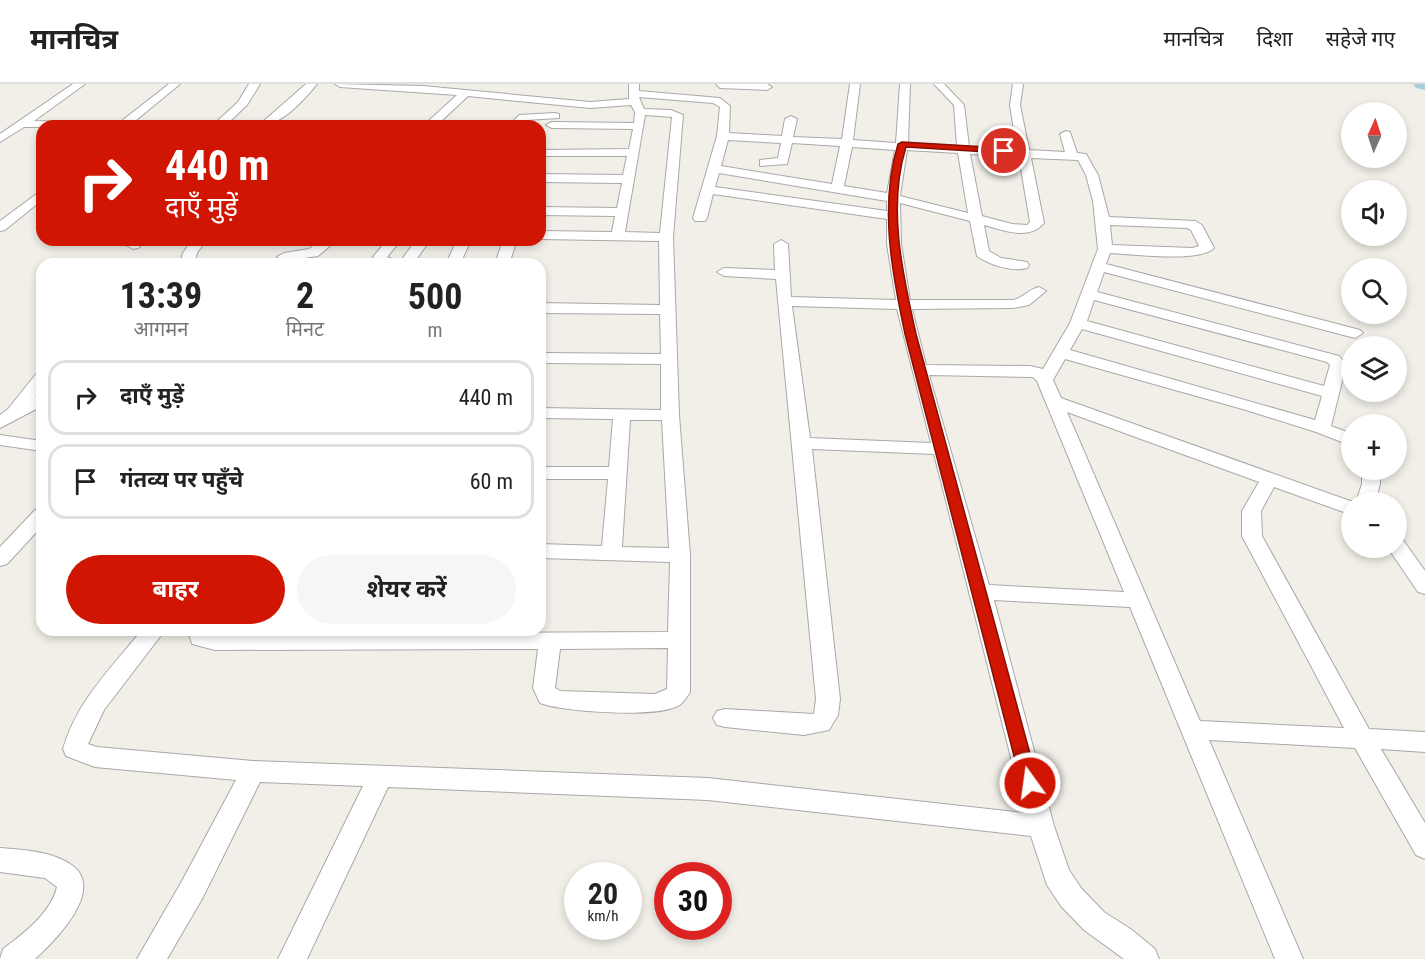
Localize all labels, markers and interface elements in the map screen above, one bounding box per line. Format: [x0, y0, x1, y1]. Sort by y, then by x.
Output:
text: मानचित्र [30, 23, 118, 56]
text: मानचित्र [1163, 27, 1224, 51]
text: दिशा [1257, 27, 1293, 51]
text: सहेजे गए [1326, 27, 1395, 51]
north arrow [1341, 102, 1407, 168]
map controls [1341, 102, 1407, 558]
pin [978, 125, 1029, 176]
icon: arrive [987, 134, 1020, 167]
text: 440 m [165, 141, 270, 190]
icon: right [66, 144, 144, 222]
button: sound [1341, 180, 1407, 246]
text: दाएँ मुड़ें [165, 191, 238, 223]
button: search [1341, 258, 1407, 324]
text: 13:39 [120, 275, 202, 317]
text: 2 [296, 275, 314, 317]
text: 500 [408, 276, 462, 318]
text: आगमन [134, 317, 188, 341]
text: मिनट [286, 317, 324, 341]
text: m [428, 318, 443, 342]
button: layers [1341, 336, 1407, 402]
icon: right [69, 381, 102, 414]
text: दाएँ मुड़ें [120, 383, 184, 408]
text: 440 m [459, 385, 513, 410]
button: + [1341, 414, 1407, 480]
icon: arrive [69, 465, 102, 498]
text: गंतव्य पर पहुँचे [120, 467, 243, 492]
text: 60 m [470, 469, 513, 494]
button: − [1341, 492, 1407, 558]
button: बाहर [66, 555, 285, 624]
button: शेयर करें [297, 555, 516, 624]
position arrow [998, 751, 1062, 815]
speed limit sign: 30 [654, 862, 732, 940]
text: 20 [588, 876, 618, 911]
text: km/h [588, 907, 618, 925]

